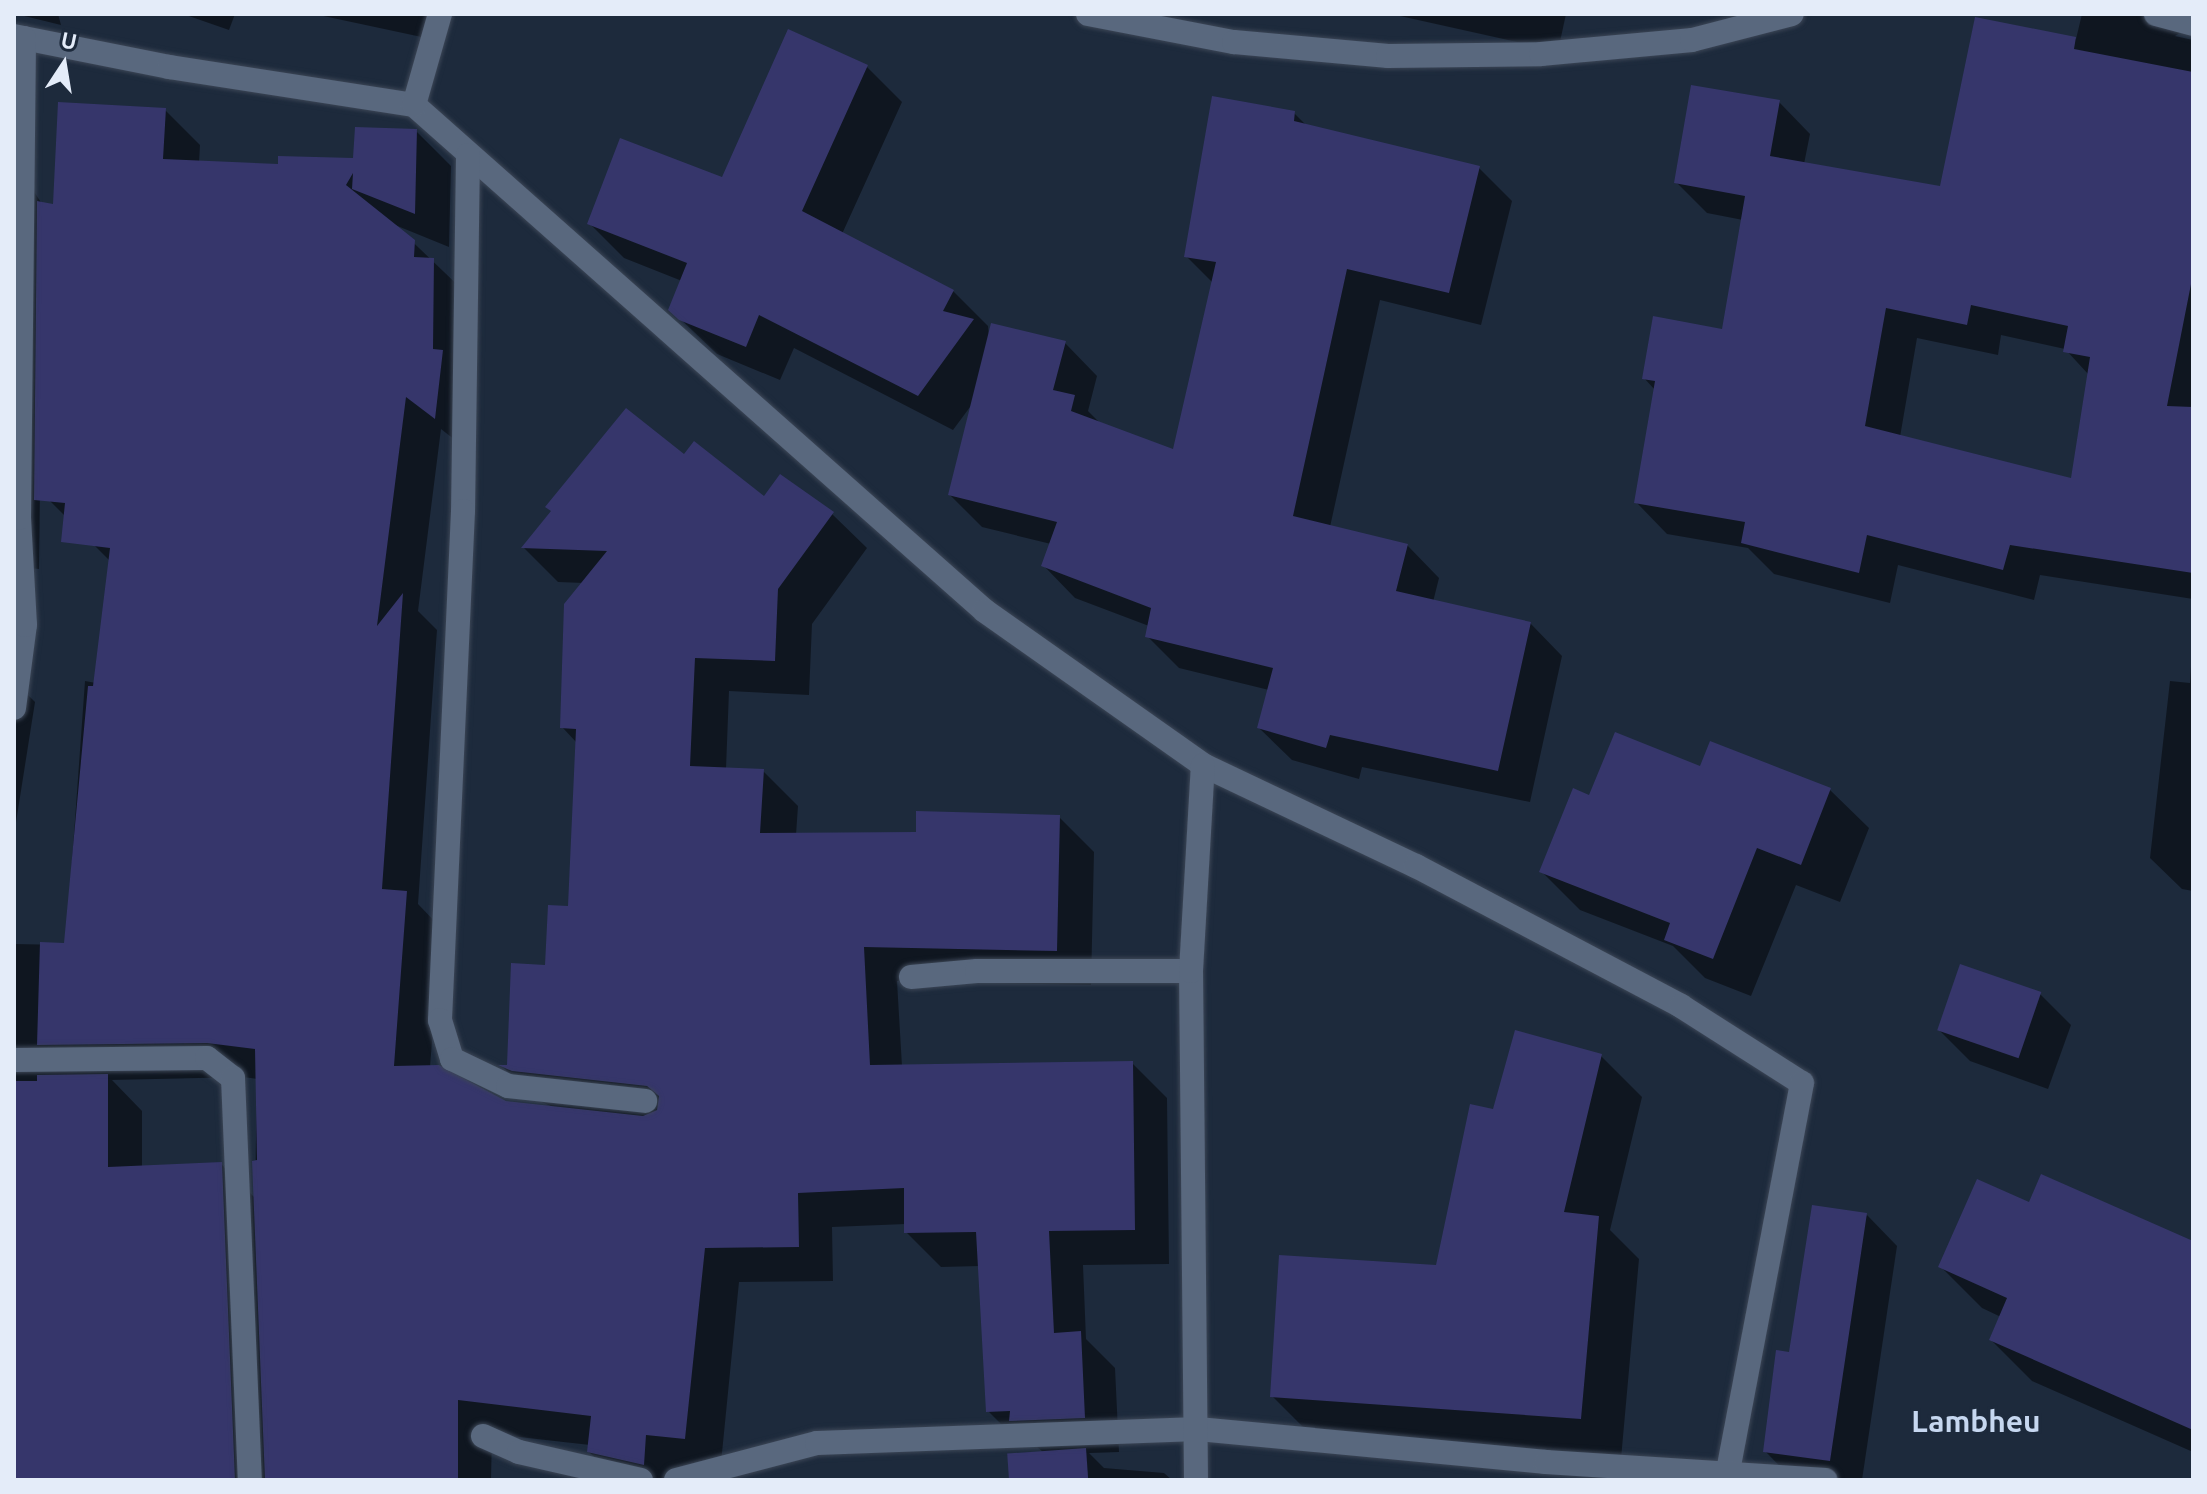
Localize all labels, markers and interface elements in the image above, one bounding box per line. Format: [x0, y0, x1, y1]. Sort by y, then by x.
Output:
north arrow [24, 24, 104, 104]
text: U [59, 26, 79, 54]
district label: Lambheu [1911, 1403, 2041, 1439]

